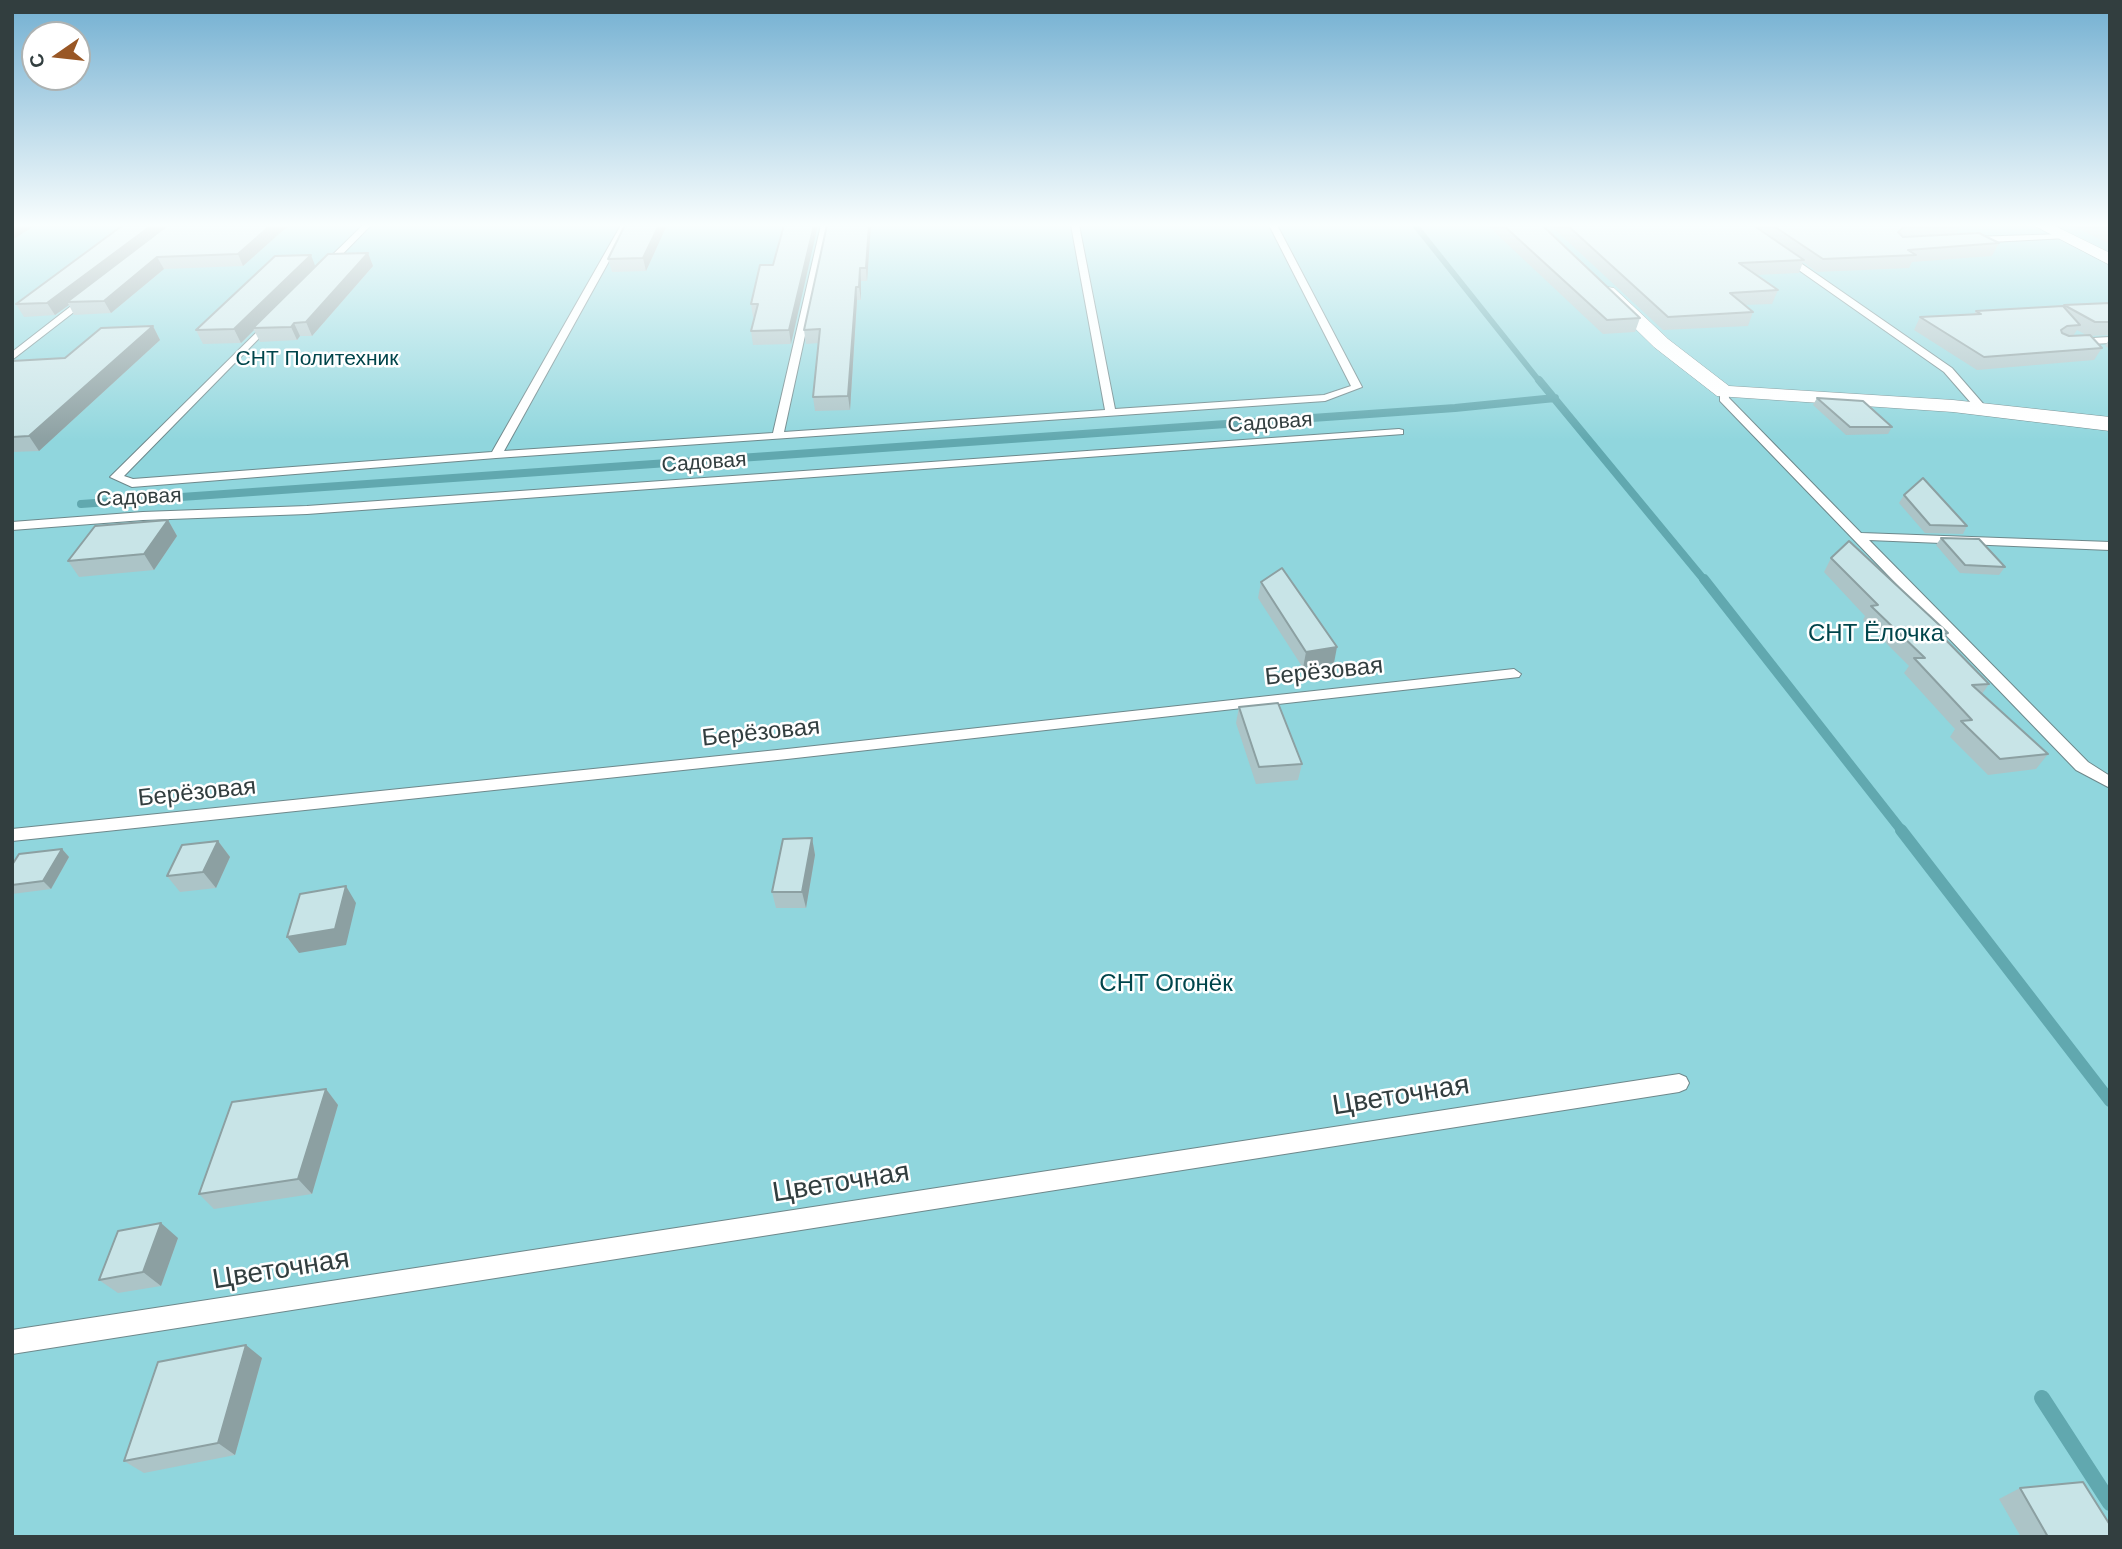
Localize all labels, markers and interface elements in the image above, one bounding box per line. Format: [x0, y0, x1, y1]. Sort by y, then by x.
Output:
north arrow [21, 21, 91, 91]
text: С [25, 52, 49, 70]
park label: СНТ Политехник [236, 346, 398, 372]
street label: Садовая [1227, 407, 1313, 439]
street label: Садовая [661, 447, 747, 479]
street label: Садовая [96, 483, 182, 513]
park label: СНТ Ёлочка [1808, 620, 1944, 648]
street label: Берёзовая [1263, 651, 1385, 693]
street label: Берёзовая [700, 712, 822, 754]
street label: Берёзовая [136, 772, 258, 814]
park label: СНТ Огонёк [1099, 970, 1233, 998]
street label: Цветочная [1330, 1069, 1472, 1123]
street label: Цветочная [770, 1156, 912, 1210]
street label: Цветочная [210, 1243, 352, 1297]

